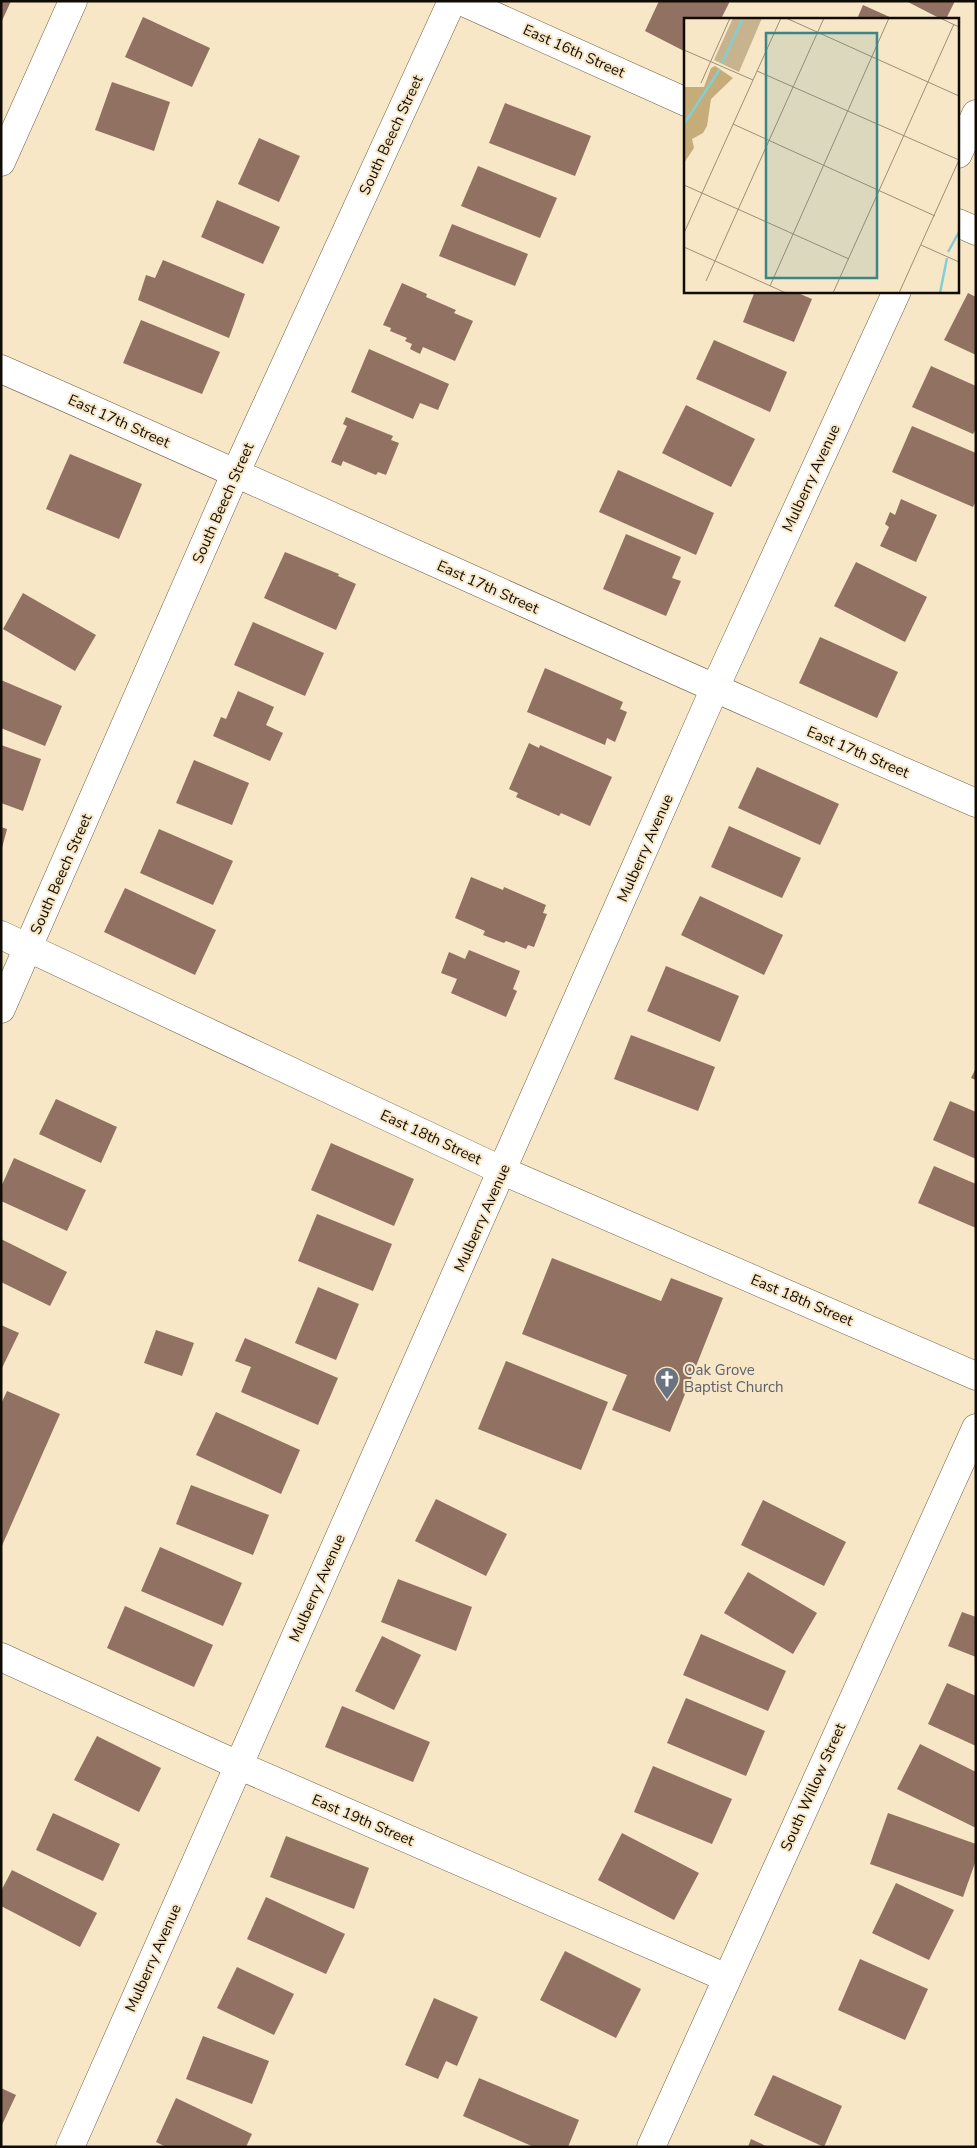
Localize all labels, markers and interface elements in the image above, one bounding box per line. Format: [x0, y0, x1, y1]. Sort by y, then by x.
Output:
inset map [684, 18, 960, 292]
street label: East 16th Street [520, 20, 629, 83]
street label: South Beech Street [354, 71, 428, 198]
street label: East 17th Street [65, 390, 174, 453]
street label: Mulberry Avenue [777, 421, 845, 535]
street label: South Beech Street [187, 439, 259, 566]
street label: East 17th Street [434, 556, 543, 619]
street label: East 17th Street [804, 721, 913, 783]
street label: Mulberry Avenue [612, 791, 678, 905]
street label: South Beech Street [25, 810, 97, 937]
street label: East 18th Street [377, 1105, 485, 1169]
street label: Mulberry Avenue [449, 1161, 515, 1275]
street label: East 18th Street [748, 1269, 857, 1331]
place label: Oak Grove Baptist Church [684, 1360, 784, 1397]
church icon: Oak Grove Baptist Church [654, 1366, 680, 1400]
street label: Mulberry Avenue [284, 1531, 350, 1645]
street label: South Willow Street [776, 1719, 851, 1854]
street label: East 19th Street [309, 1789, 418, 1851]
street label: Mulberry Avenue [120, 1901, 186, 2015]

